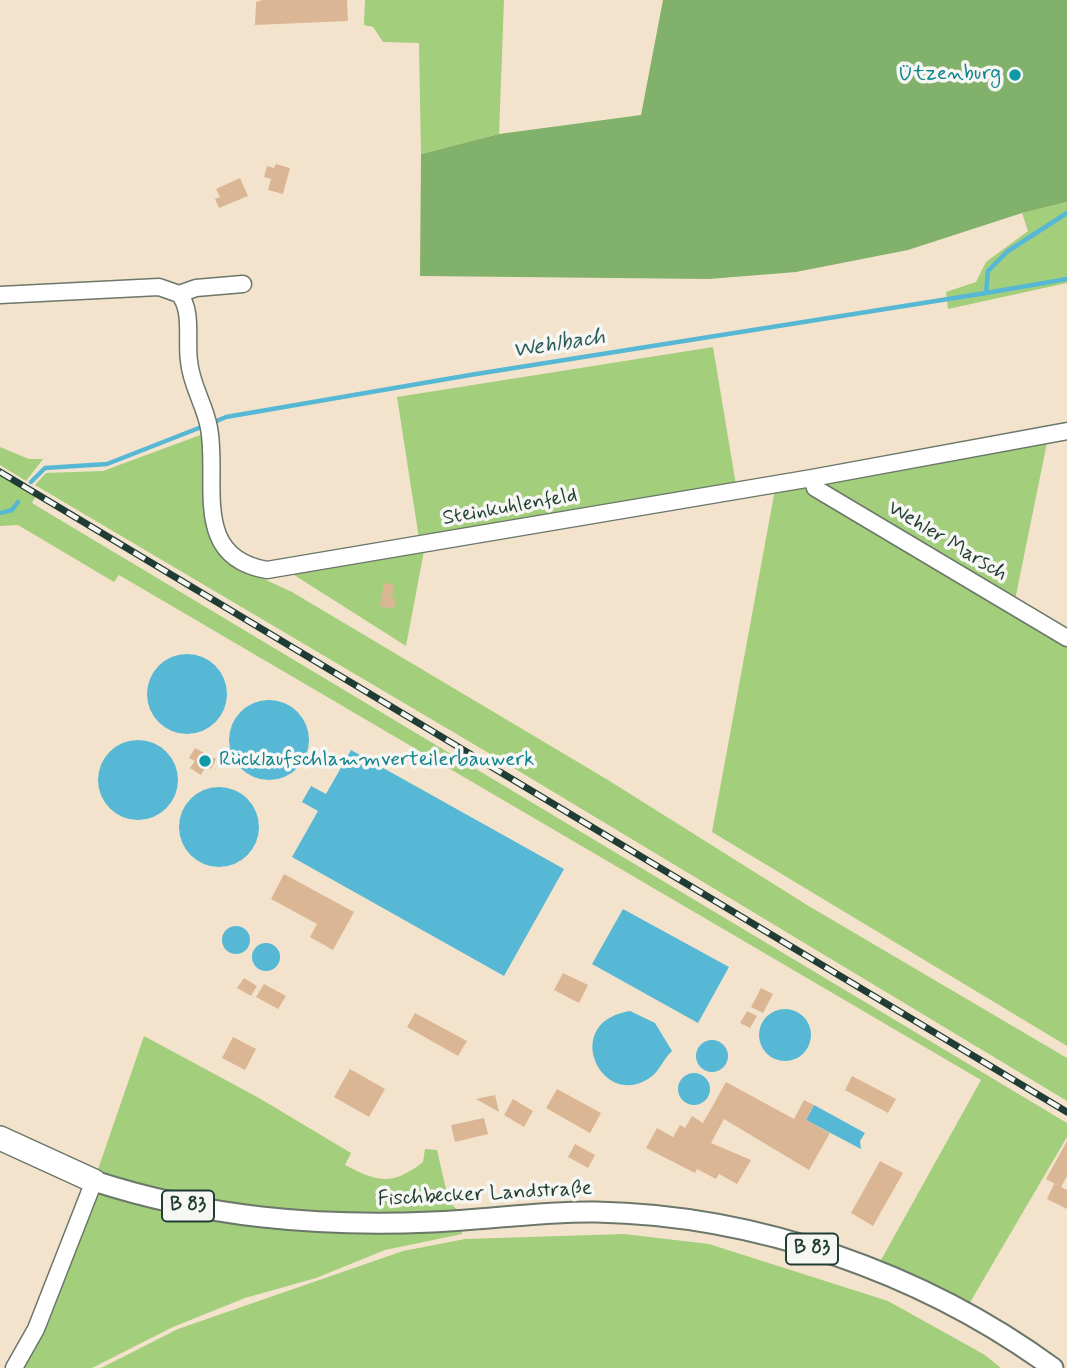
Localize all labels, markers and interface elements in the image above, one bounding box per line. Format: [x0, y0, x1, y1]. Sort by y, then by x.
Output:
place label: Ützenburg [898, 62, 1001, 88]
marker: Ützenburg [1007, 67, 1023, 83]
water label: Wehlbach [511, 324, 607, 366]
street label: Steinkuhlenfeld [441, 484, 579, 532]
street label: Wehler Marsch [883, 496, 1011, 588]
place label: Rücklaufschlammverteilerbauwerk [219, 748, 534, 774]
marker: Rücklaufschlammverteilerbauwerk [197, 753, 213, 769]
street label: Fischbecker Landstraße [377, 1177, 593, 1213]
road number: B 83 [162, 1190, 214, 1222]
road number: B 83 [786, 1233, 838, 1264]

